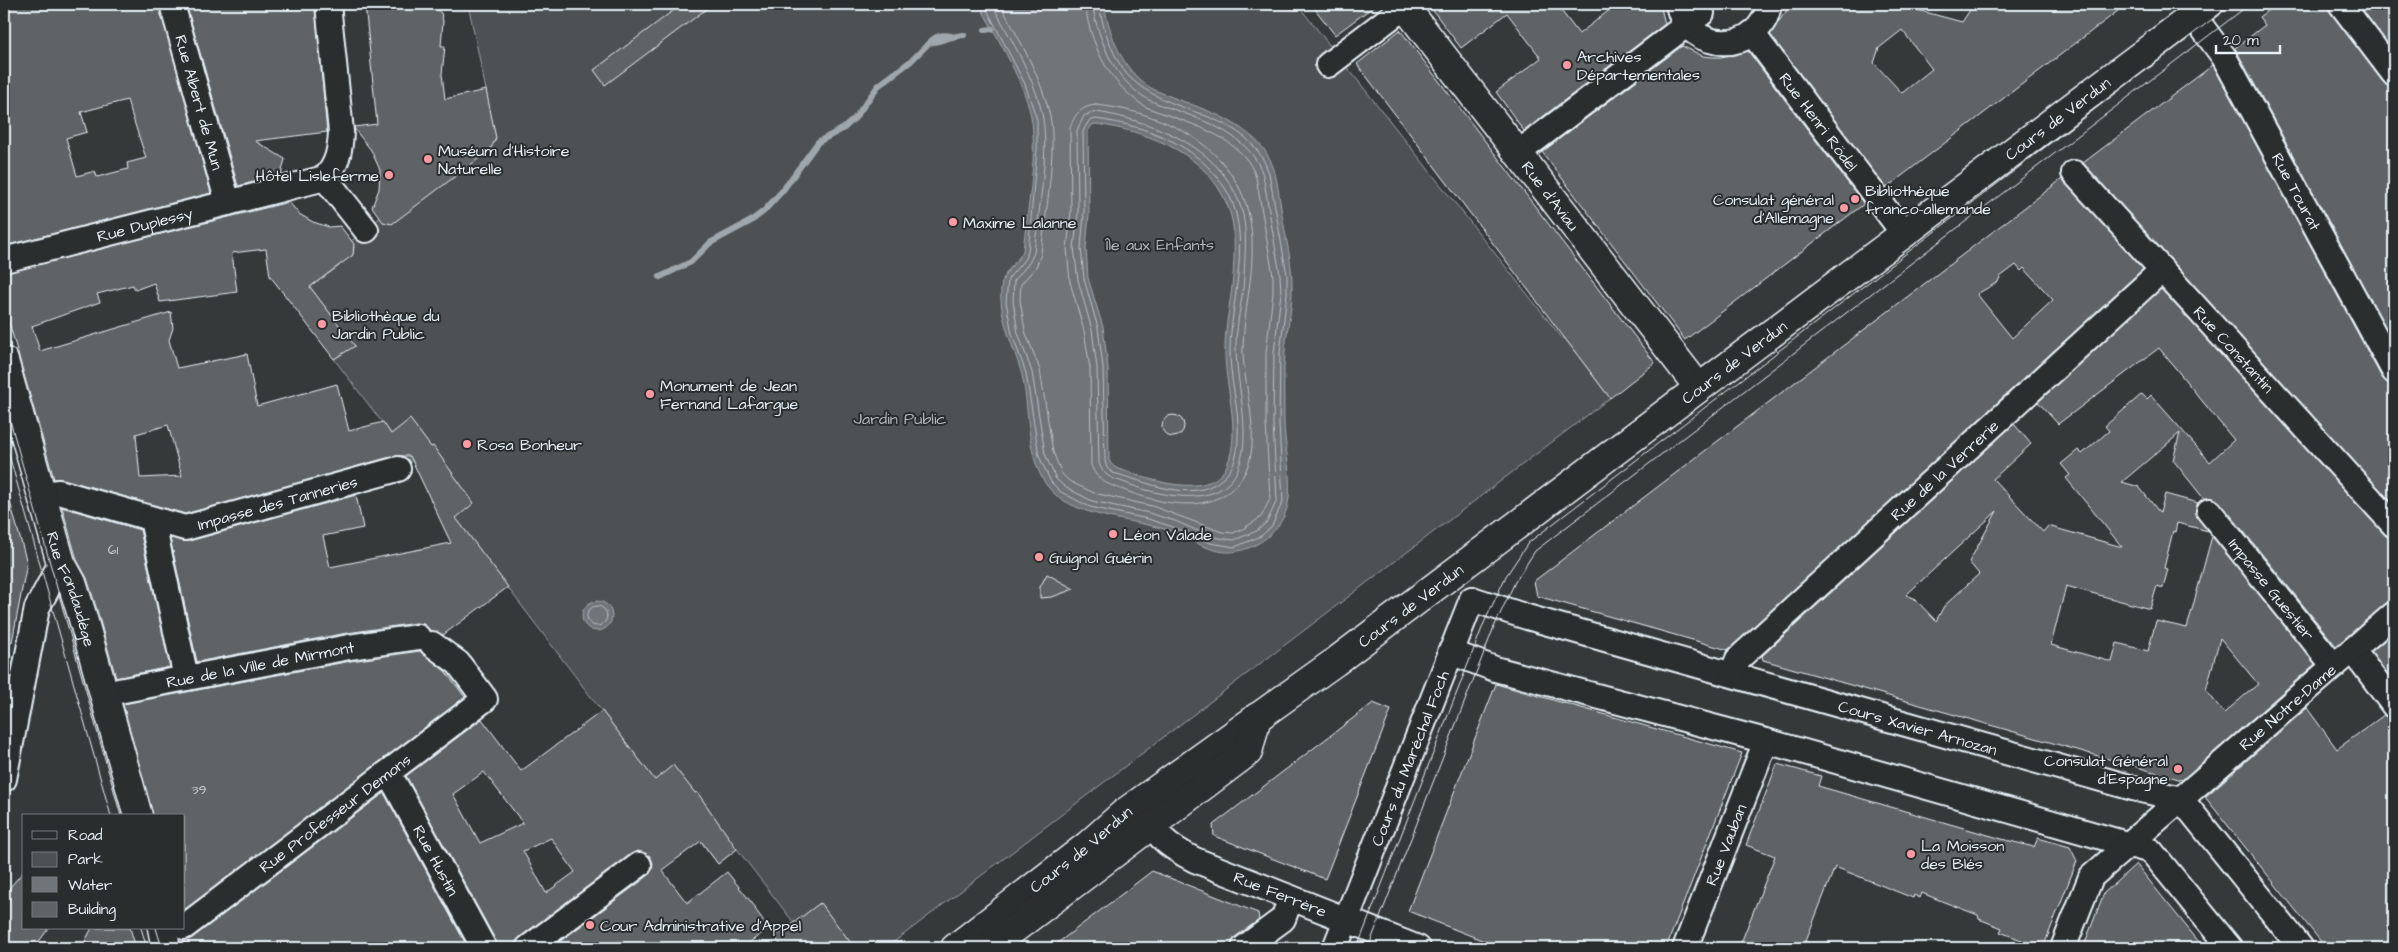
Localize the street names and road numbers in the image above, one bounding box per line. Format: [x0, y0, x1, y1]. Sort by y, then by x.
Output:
street label: Rue Albert de Mun [169, 32, 228, 172]
street label: Rue Henri Rödel [1774, 68, 1863, 176]
street label: Cours de Verdun [2001, 72, 2115, 166]
street label: Rue Tourat [2266, 149, 2326, 235]
street label: Rue d'Aviau [1516, 157, 1584, 236]
street label: Rue Duplessy [95, 202, 195, 248]
street label: Rue Constantin [2188, 302, 2279, 398]
street label: Cours de Verdun [1677, 316, 1792, 410]
street label: Rue de la Verrerie [1886, 415, 2004, 526]
street label: Impasse des Tanneries [195, 471, 360, 536]
street label: Rue Fondaudège [41, 529, 100, 650]
street label: Impasse Guestier [2223, 534, 2319, 645]
street label: Cours de Verdun [1354, 559, 1468, 653]
street label: Rue de la Ville de Mirmont [164, 636, 356, 694]
street label: Rue Notre-Dame [2234, 659, 2341, 756]
street label: Cours du Maréchal Foch [1366, 668, 1455, 849]
street label: Cours Xavier Arnozan [1836, 695, 2000, 761]
street label: Rue Professeur Demons [255, 749, 416, 878]
street label: Cours de Verdun [1025, 801, 1137, 898]
street label: Rue Vauban [1700, 801, 1752, 889]
street label: Rue Hustin [407, 821, 464, 900]
street label: Rue Ferrère [1230, 866, 1330, 923]

